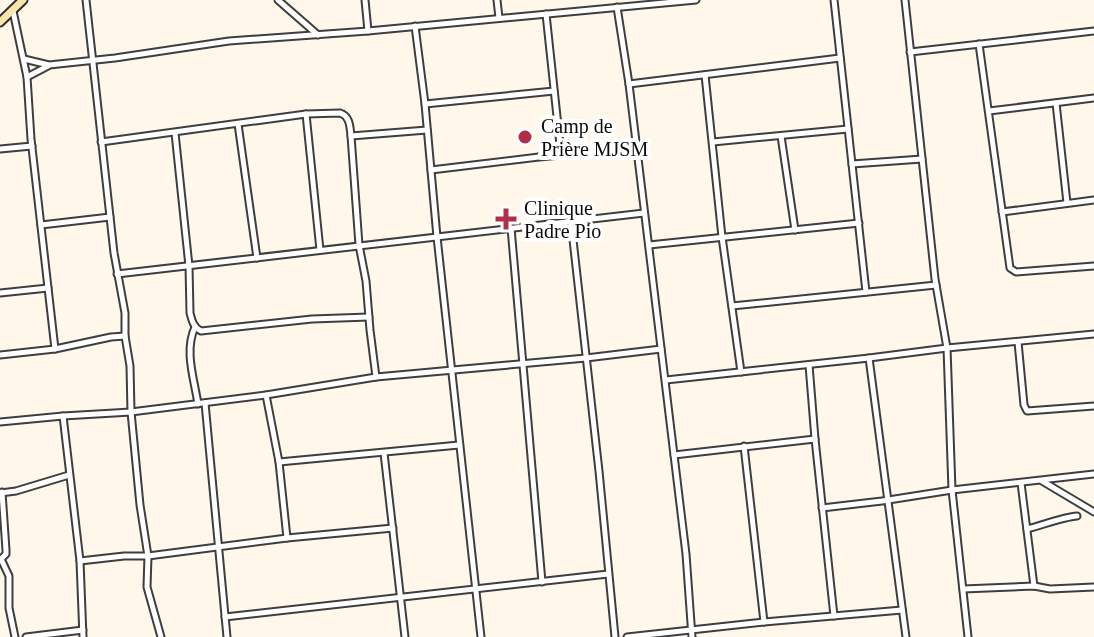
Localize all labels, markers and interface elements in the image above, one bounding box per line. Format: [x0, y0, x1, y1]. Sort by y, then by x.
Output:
place label: Camp de Prière MJSM [541, 115, 648, 160]
marker: Camp de Prière MJSM [516, 128, 534, 146]
place label: Clinique Padre Pio [524, 197, 601, 242]
marker: Clinique Padre Pio [495, 208, 517, 230]

